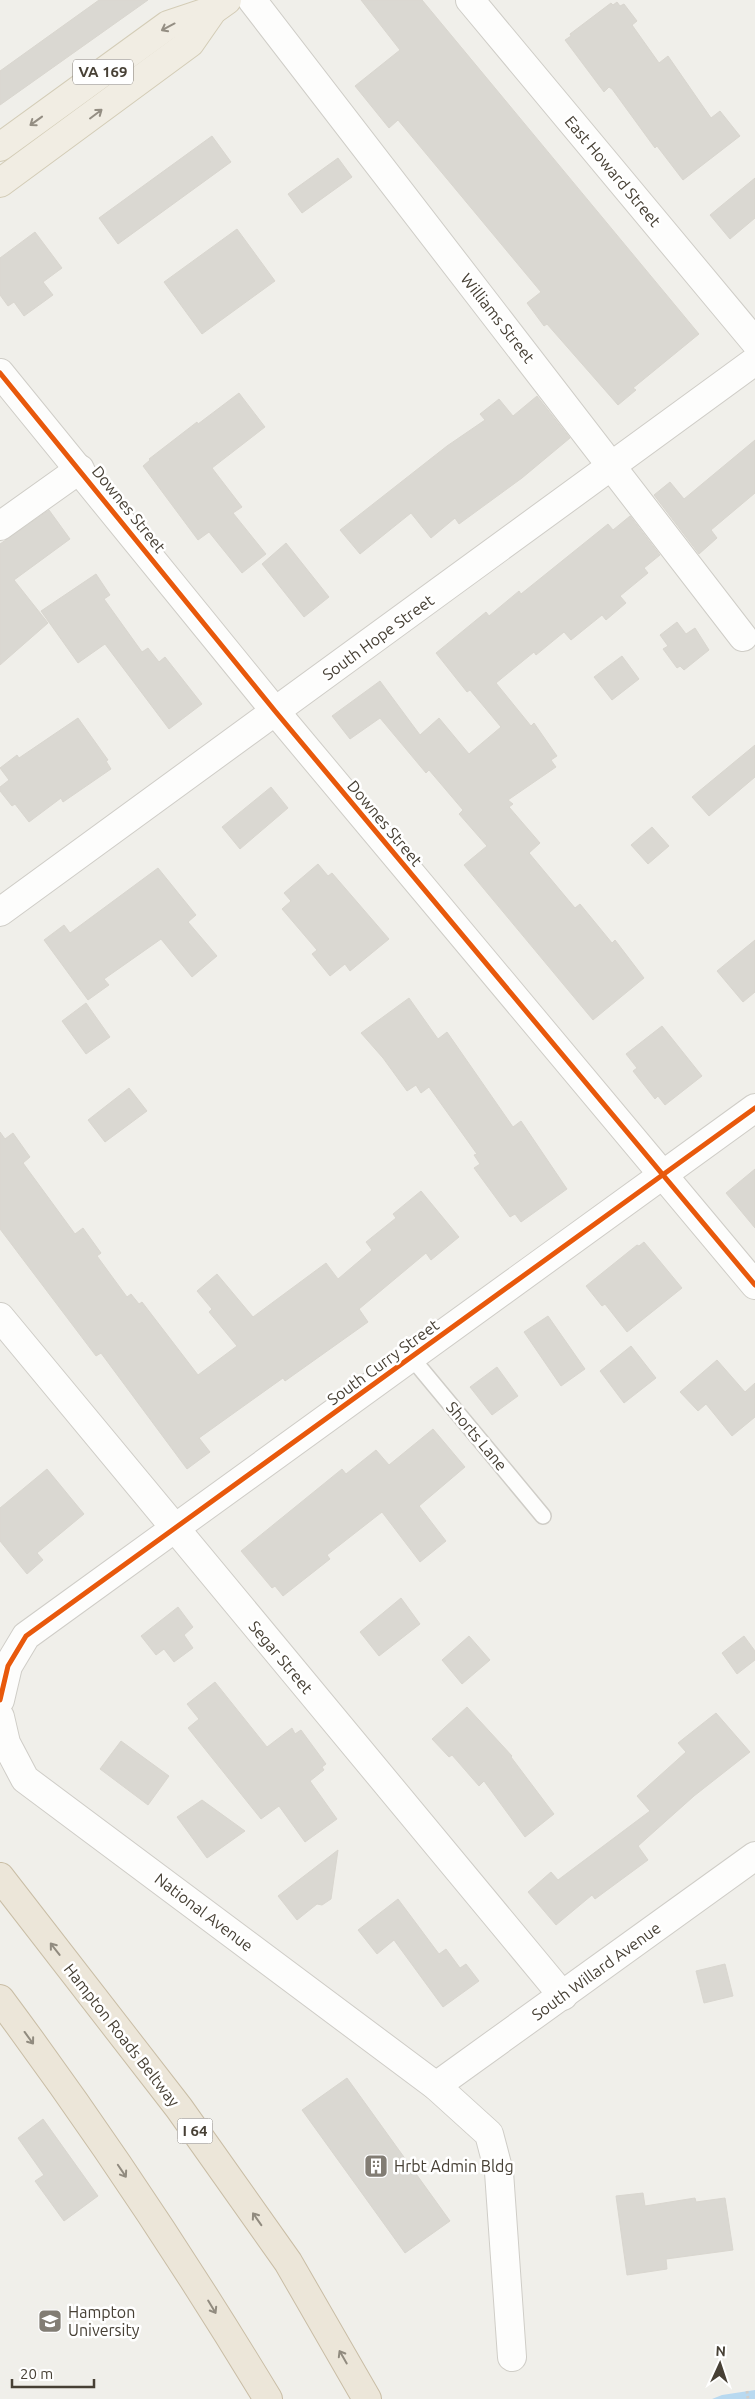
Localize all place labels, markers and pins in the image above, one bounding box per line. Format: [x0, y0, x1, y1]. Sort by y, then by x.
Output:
building icon: Hrbt Admin Bldg [363, 2153, 389, 2179]
place label: Hrbt Admin Bldg [394, 2157, 514, 2175]
place label: Hampton University [68, 2303, 140, 2339]
school or university icon: Hampton University [37, 2308, 63, 2334]

